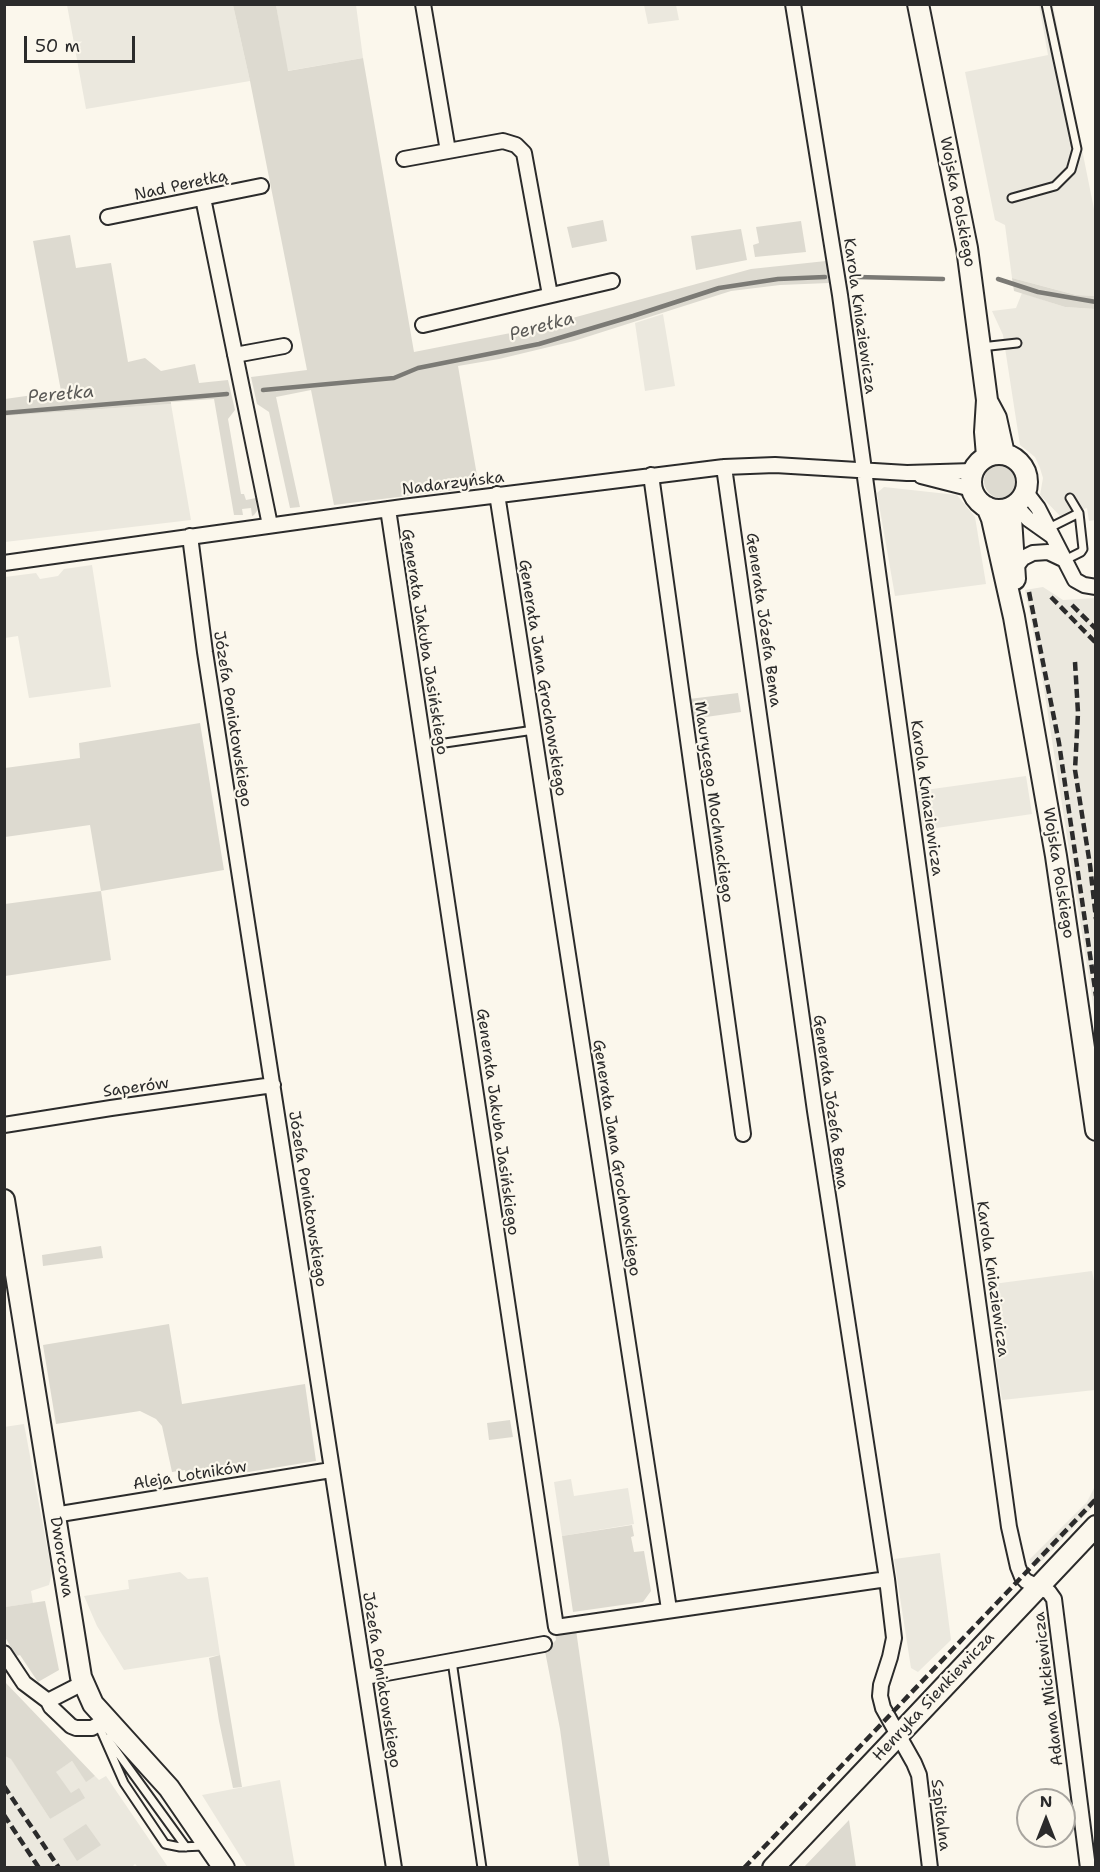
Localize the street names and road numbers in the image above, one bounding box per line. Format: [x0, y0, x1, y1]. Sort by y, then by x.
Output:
street label: Wojska Polskiego [935, 135, 979, 269]
street label: Nad Perełką [133, 167, 229, 205]
street label: Karola Kniaziewicza [839, 237, 879, 395]
street label: Nadarzyńska [401, 468, 505, 500]
street label: Generała Jakuba Jasińskiego [397, 528, 451, 756]
street label: Generała Józefa Bema [741, 532, 785, 708]
street label: Generała Jana Grochowskiego [514, 558, 570, 798]
street label: Józefa Poniatowskiego [209, 630, 255, 808]
street label: Maurycego Mochnackiego [689, 700, 737, 904]
street label: Karola Kniaziewicza [906, 719, 946, 877]
street label: Wojska Polskiego [1038, 806, 1078, 940]
street label: Generała Jakuba Jasińskiego [472, 1007, 522, 1237]
street label: Generała Józefa Bema [808, 1014, 852, 1190]
street label: Generała Jana Grochowskiego [588, 1038, 644, 1278]
street label: Saperów [102, 1074, 170, 1102]
street label: Józefa Poniatowskiego [284, 1110, 330, 1288]
street label: Karola Kniaziewicza [972, 1200, 1012, 1358]
street label: Aleja Lotników [132, 1458, 248, 1494]
street label: Dworcowa [45, 1515, 77, 1599]
street label: Józefa Poniatowskiego [358, 1591, 404, 1769]
street label: Adama Mickiewicza [1030, 1611, 1068, 1767]
street label: Henryka Sienkiewicza [869, 1629, 999, 1765]
street label: Szpitalna [926, 1778, 954, 1852]

